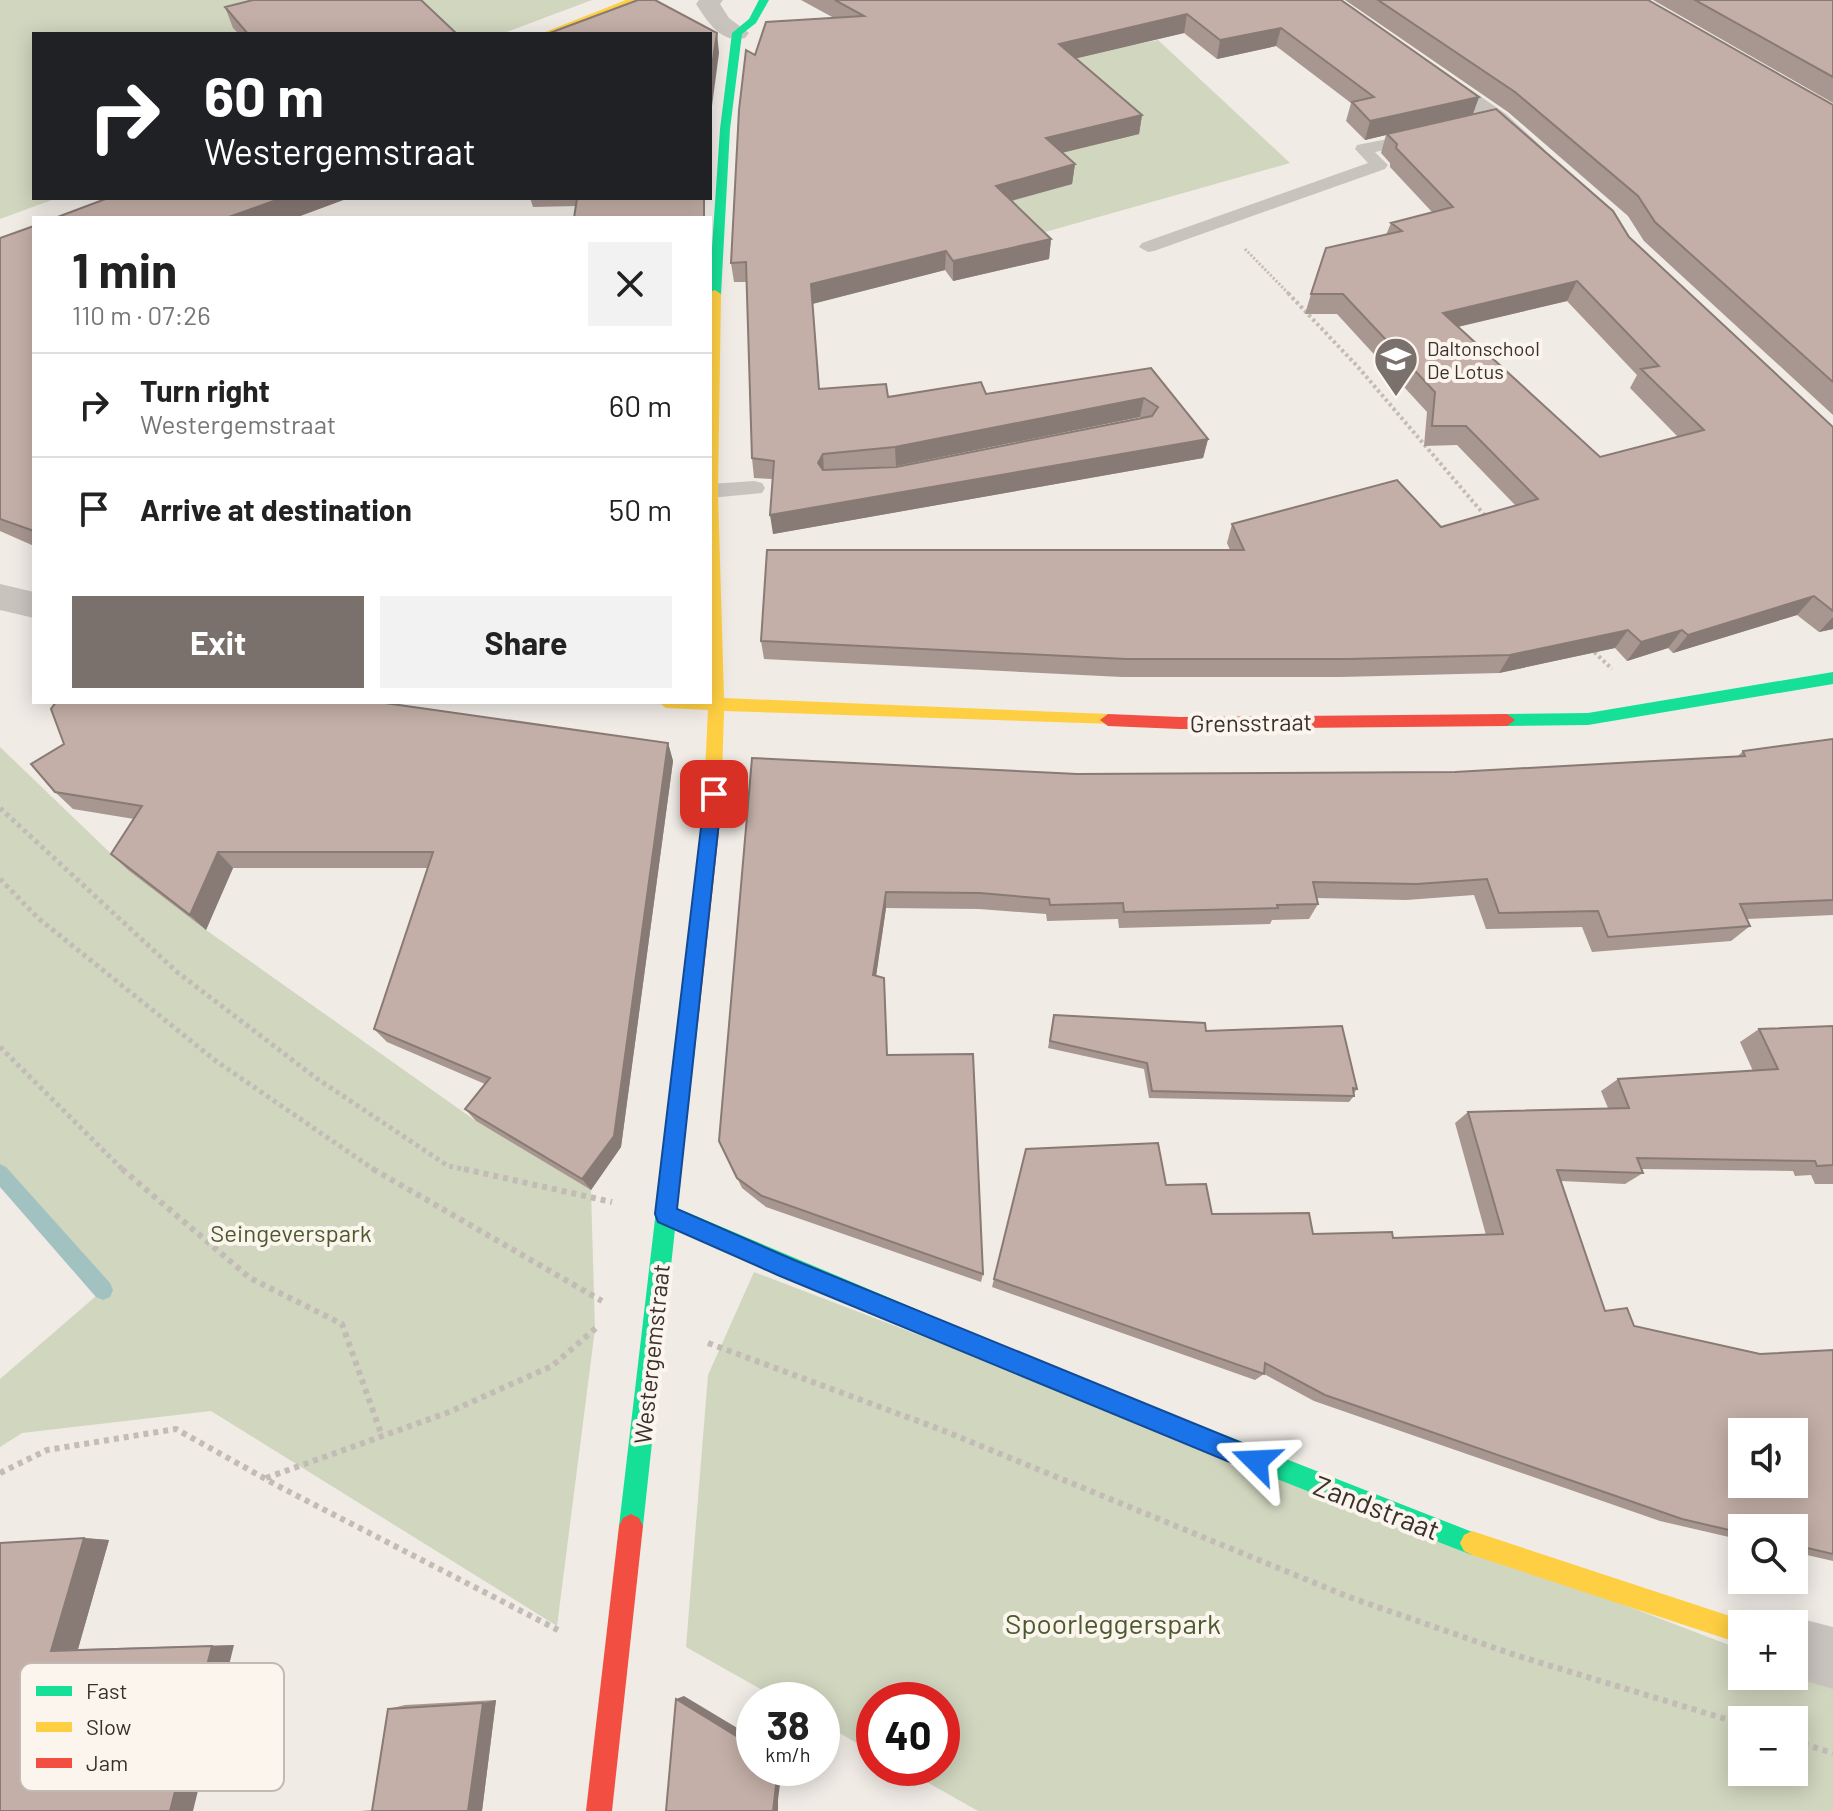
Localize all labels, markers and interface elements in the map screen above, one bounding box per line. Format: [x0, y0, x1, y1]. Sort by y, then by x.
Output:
text: 60 m [204, 61, 324, 128]
icon: right [72, 64, 176, 168]
text: Westergemstraat [204, 129, 476, 172]
text: 1 min [72, 240, 177, 298]
button: close [588, 242, 672, 326]
text: 110 m · 07:26 [72, 299, 211, 330]
school or university icon: Daltonschool De Lotus [1372, 335, 1420, 398]
place label: Daltonschool De Lotus [1427, 336, 1540, 383]
text: Turn right [140, 372, 270, 408]
icon: right [72, 383, 116, 427]
text: 60 m [609, 387, 672, 423]
text: Westergemstraat [140, 408, 336, 439]
icon: arrive [72, 487, 116, 531]
text: Arrive at destination [140, 491, 412, 527]
text: 50 m [609, 491, 672, 527]
button: Exit [72, 596, 364, 688]
button: Share [380, 596, 672, 688]
street label: Grensstraat [1190, 706, 1312, 738]
pin [680, 760, 748, 828]
icon: arrive [692, 772, 736, 816]
park label: Seingeverspark [210, 1218, 372, 1247]
street label: Westergemstraat [627, 1262, 675, 1446]
map controls [1728, 1418, 1808, 1786]
button: sound [1728, 1418, 1808, 1498]
position arrow [1214, 1419, 1298, 1503]
street label: Zandstraat [1309, 1467, 1445, 1547]
button: search [1728, 1514, 1808, 1594]
park label: Spoorleggerspark [1005, 1606, 1221, 1640]
button: + [1728, 1610, 1808, 1690]
legend [20, 1663, 284, 1791]
text: Fast [86, 1677, 128, 1703]
speed limit sign: 40 [856, 1682, 960, 1786]
text: 38 [766, 1700, 810, 1748]
button: − [1728, 1706, 1808, 1786]
text: Slow [86, 1713, 131, 1739]
text: km/h [765, 1742, 811, 1766]
text: Jam [86, 1749, 128, 1775]

